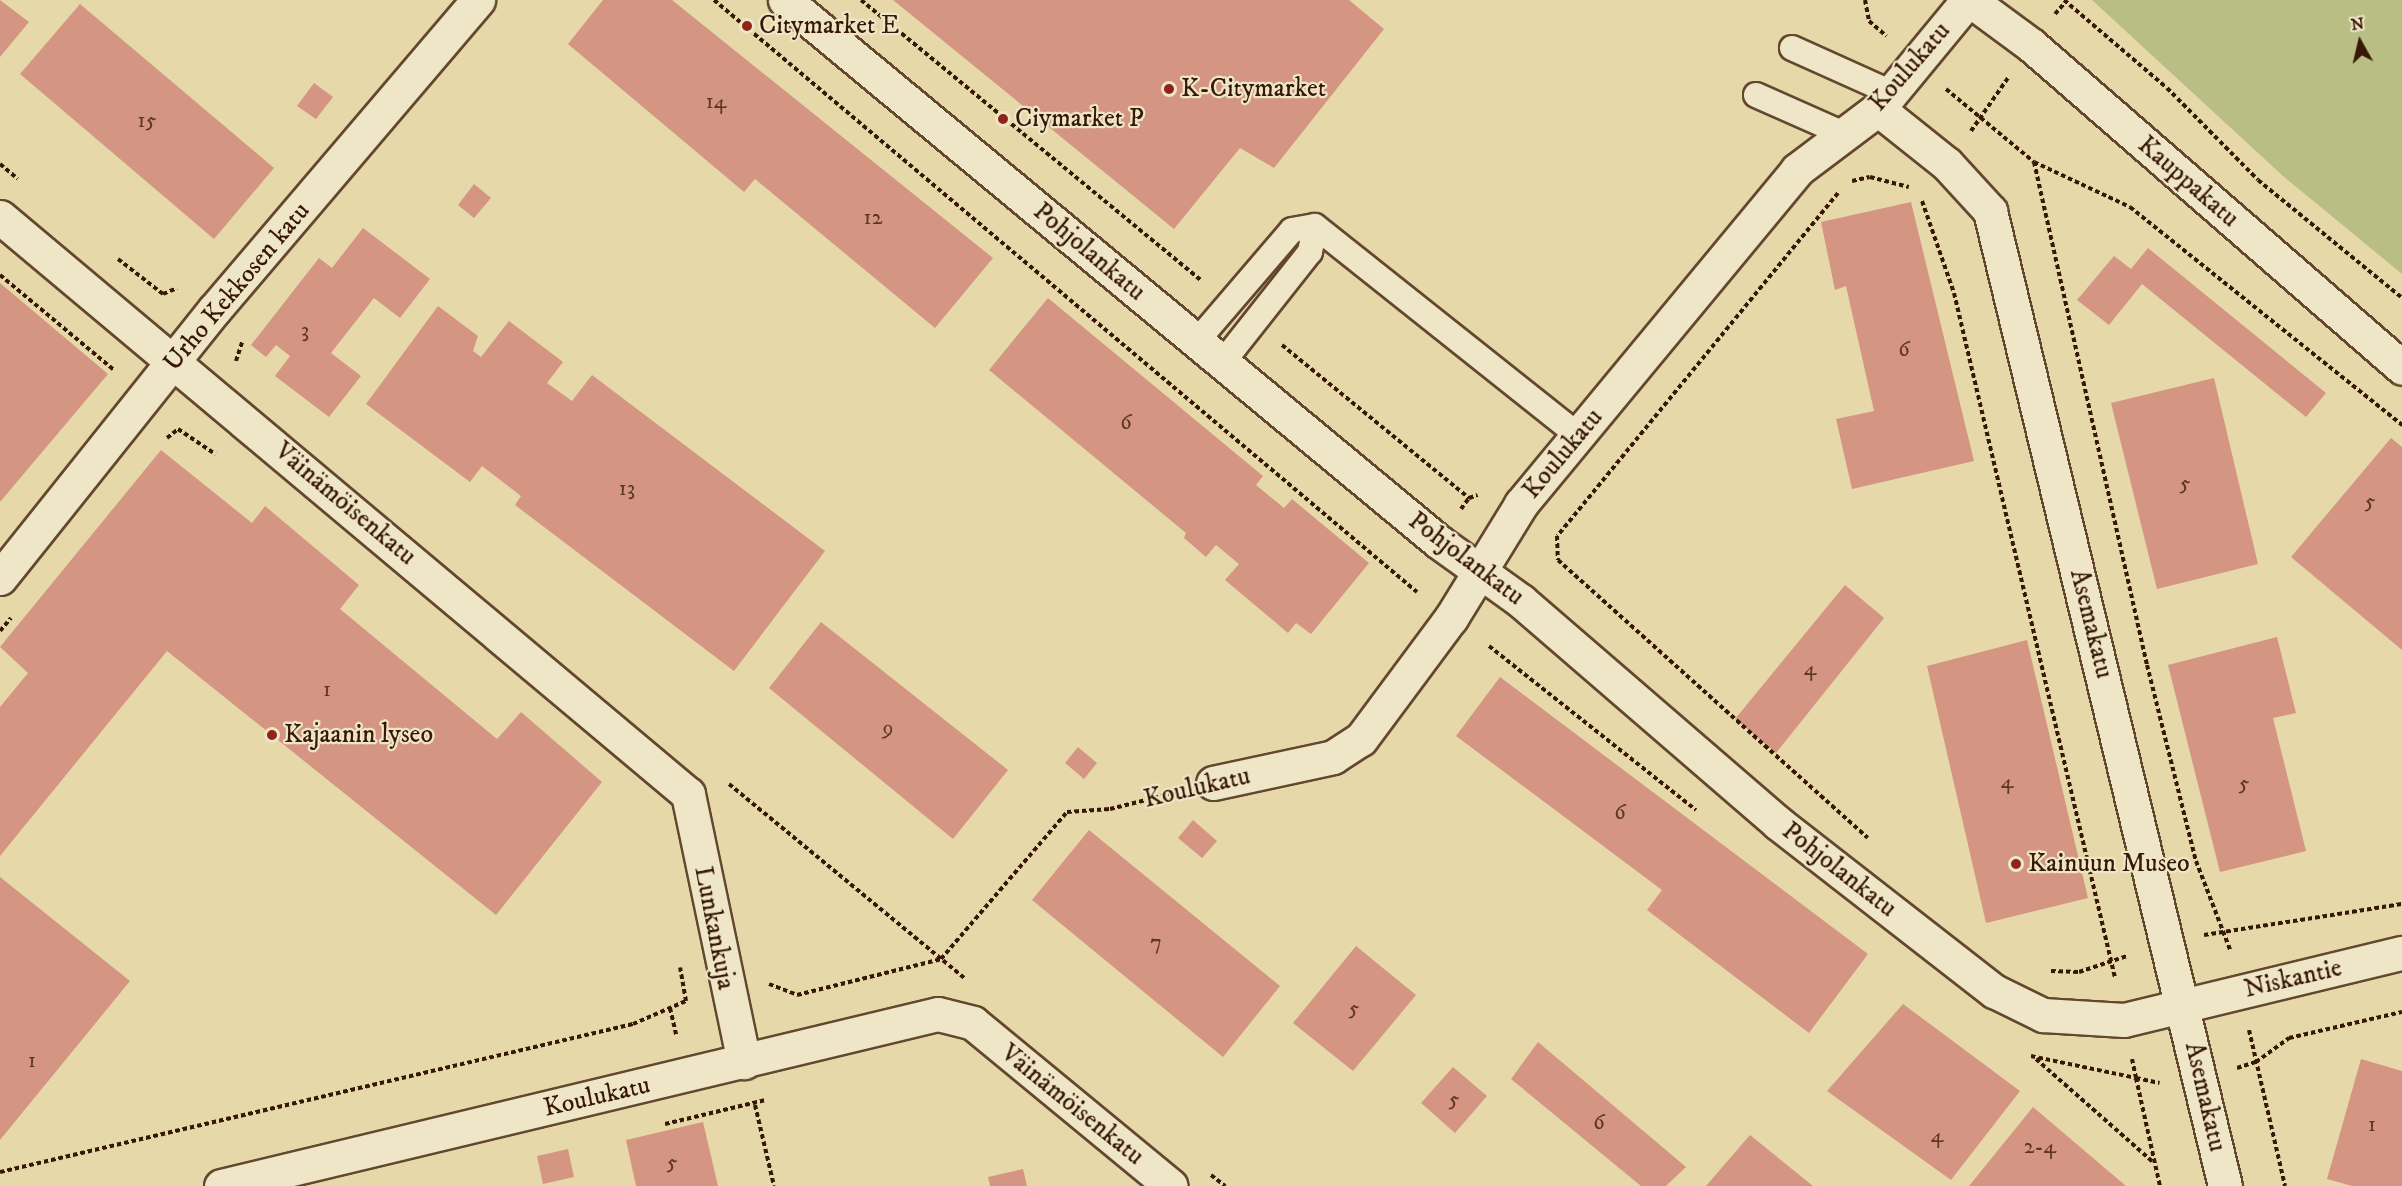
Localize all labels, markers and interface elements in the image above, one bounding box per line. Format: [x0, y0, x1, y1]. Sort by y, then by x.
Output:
place label: Citymarket E [759, 10, 899, 42]
north arrow [2330, 12, 2390, 72]
text: N [2350, 13, 2365, 35]
street label: Koulukatu [1863, 16, 1957, 118]
marker: Citymarket E [740, 19, 754, 33]
place label: K-Citymarket [1181, 73, 1326, 105]
marker: K-Citymarket [1162, 82, 1176, 96]
house number: 14 [706, 89, 726, 115]
place label: Ciymarket P [1015, 103, 1144, 135]
house number: 15 [138, 108, 156, 134]
marker: Ciymarket P [996, 112, 1010, 126]
street label: Kauppakatu [2131, 130, 2245, 234]
street label: Urho Kekkosen katu [157, 196, 317, 378]
street label: Pohjolankatu [1027, 196, 1151, 308]
house number: 12 [864, 205, 882, 231]
house number: 3 [301, 318, 309, 344]
house number: 6 [1898, 337, 1910, 363]
street label: Koulukatu [1516, 402, 1610, 506]
house number: 6 [1120, 410, 1132, 436]
street label: Väinämöisenkatu [268, 436, 422, 572]
house number: 5 [2180, 471, 2190, 497]
house number: 13 [619, 476, 635, 502]
house number: 5 [2365, 489, 2375, 515]
street label: Pohjolankatu [1402, 505, 1530, 613]
street label: Asemakatu [2062, 566, 2120, 682]
house number: 4 [1804, 656, 1816, 682]
house number: 1 [323, 677, 331, 703]
house number: 9 [883, 716, 893, 742]
place label: Kajaanin lyseo [284, 719, 433, 751]
marker: Kajaanin lyseo [265, 728, 279, 742]
street label: Koulukatu [1141, 761, 1253, 815]
house number: 4 [2001, 769, 2013, 795]
house number: 5 [2239, 771, 2249, 797]
house number: 6 [1614, 800, 1626, 826]
street label: Pohjolankatu [1775, 816, 1903, 924]
place label: Kainuun Museo [2028, 848, 2190, 880]
marker: Kainuun Museo [2009, 857, 2023, 871]
street label: Lunkankuja [687, 864, 741, 992]
house number: 7 [1150, 930, 1162, 956]
street label: Niskantie [2241, 953, 2345, 1005]
house number: 5 [1349, 996, 1359, 1022]
street label: Väinämöisenkatu [994, 1038, 1150, 1172]
street label: Asemakatu [2177, 1039, 2233, 1155]
house number: 1 [28, 1048, 36, 1074]
street label: Koulukatu [541, 1070, 653, 1124]
house number: 5 [1449, 1087, 1459, 1113]
house number: 6 [1593, 1110, 1605, 1136]
house number: 1 [2368, 1112, 2376, 1138]
house number: 4 [1931, 1123, 1943, 1149]
house number: 2-4 [2024, 1134, 2056, 1160]
house number: 5 [667, 1150, 677, 1176]

